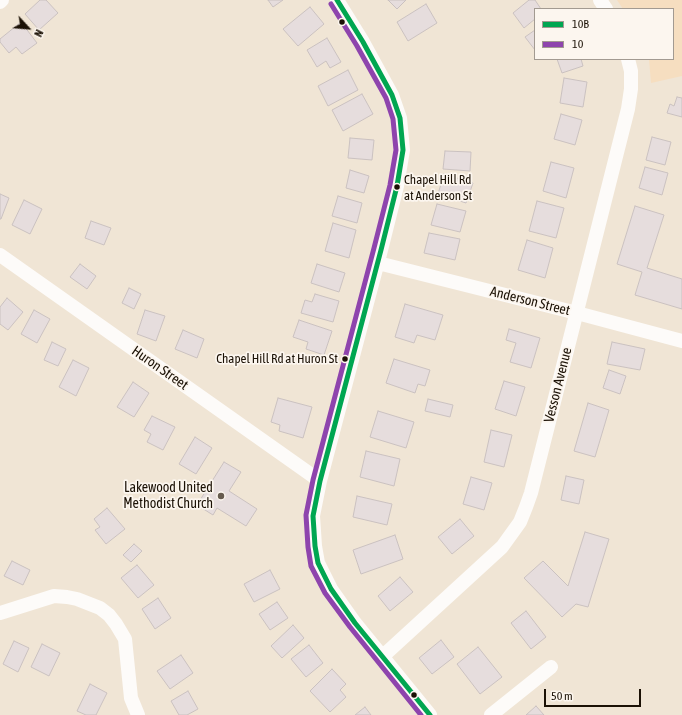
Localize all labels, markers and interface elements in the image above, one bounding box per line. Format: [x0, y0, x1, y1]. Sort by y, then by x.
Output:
north arrow [8, 8, 48, 48]
legend [534, 8, 674, 60]
unlabelled marker [337, 17, 347, 27]
text: 10B [572, 17, 589, 31]
text: N [32, 28, 46, 39]
text: 10 [572, 37, 583, 51]
place label: Chapel Hill Rd at Anderson St [404, 172, 472, 203]
marker: Chapel Hill Rd at Anderson St [392, 182, 402, 192]
street label: Anderson Street [488, 283, 572, 319]
street label: Huron Street [129, 342, 191, 394]
street label: Vesson Avenue [541, 346, 575, 424]
place label: Chapel Hill Rd at Huron St [216, 351, 338, 367]
marker: Chapel Hill Rd at Huron St [340, 354, 350, 364]
place label: Lakewood United Methodist Church [123, 480, 213, 512]
marker: Lakewood United Methodist Church [216, 491, 226, 501]
scale bar [546, 681, 643, 707]
text: 50 m [551, 689, 573, 703]
unlabelled marker [409, 690, 419, 700]

